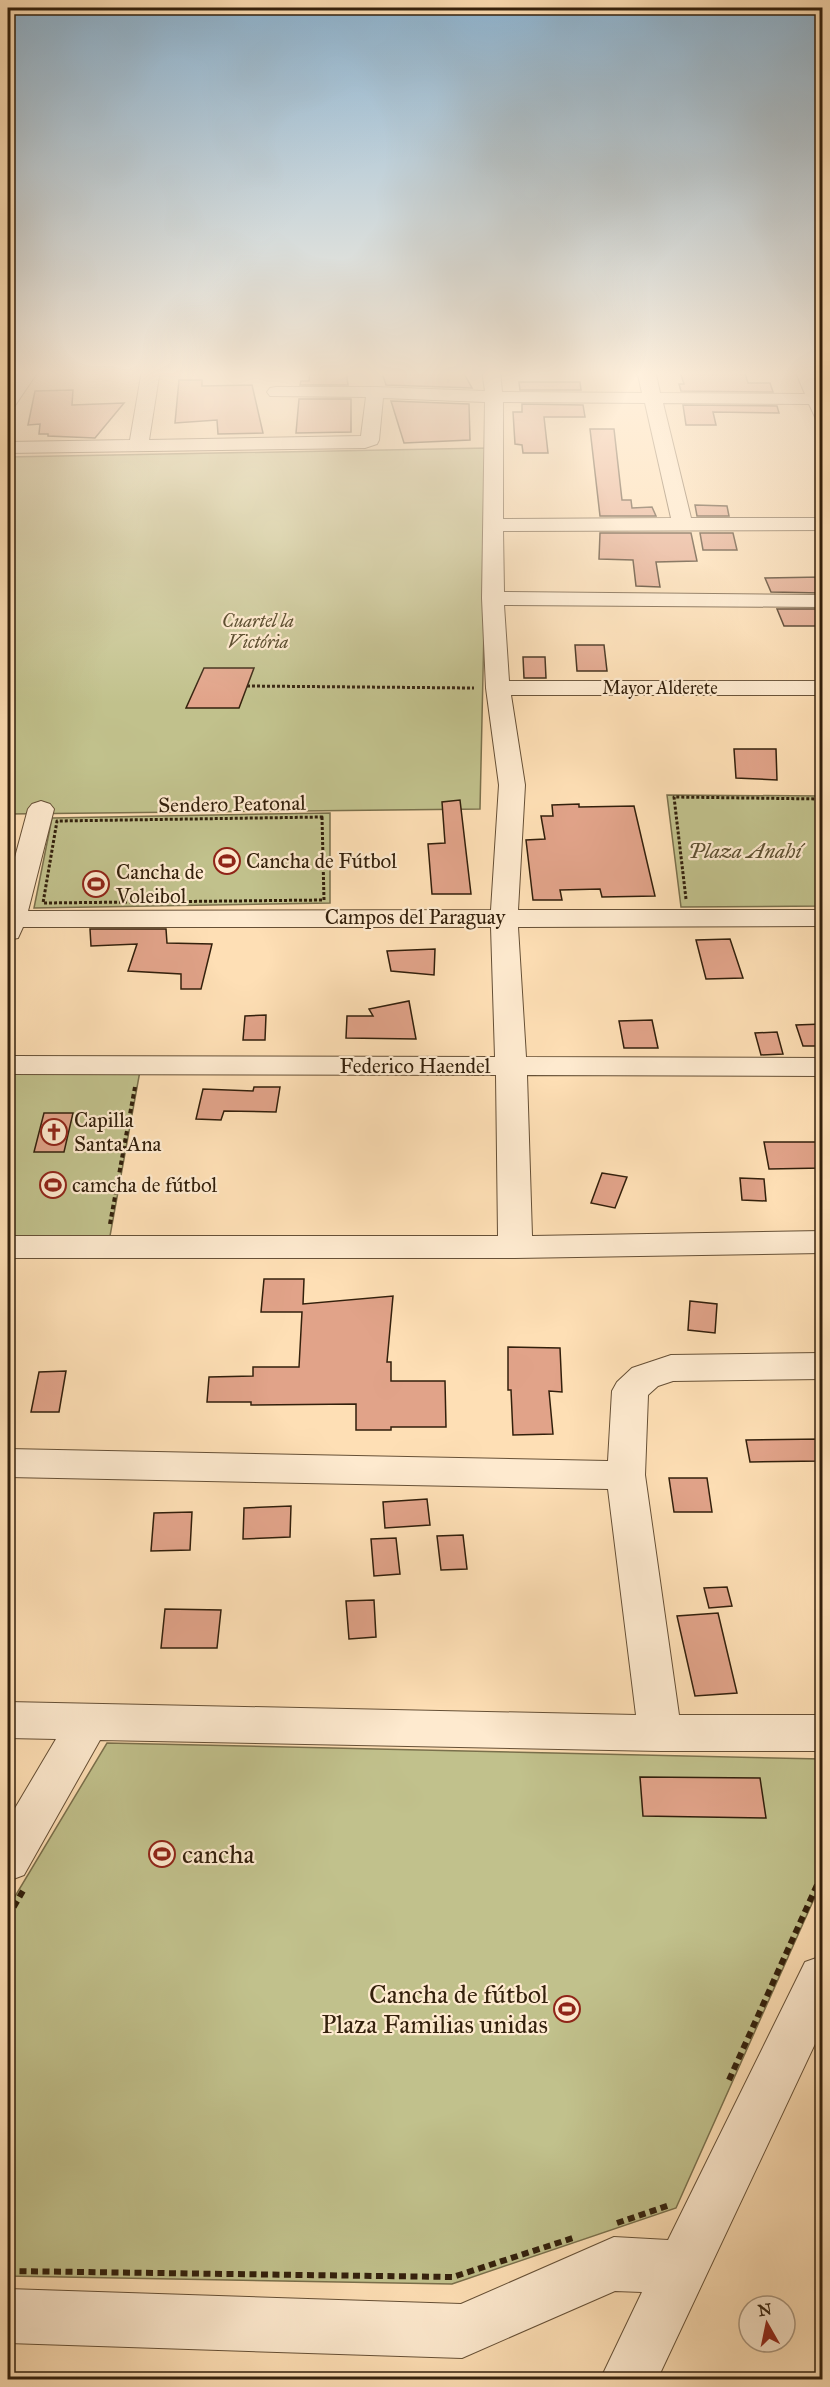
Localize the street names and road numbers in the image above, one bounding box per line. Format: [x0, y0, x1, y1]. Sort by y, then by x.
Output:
street label: Mayor Alderete [602, 677, 718, 699]
street label: Sendero Peatonal [158, 790, 306, 818]
street label: Campos del Paraguay [325, 904, 506, 930]
street label: Federico Haendel [339, 1053, 491, 1079]

